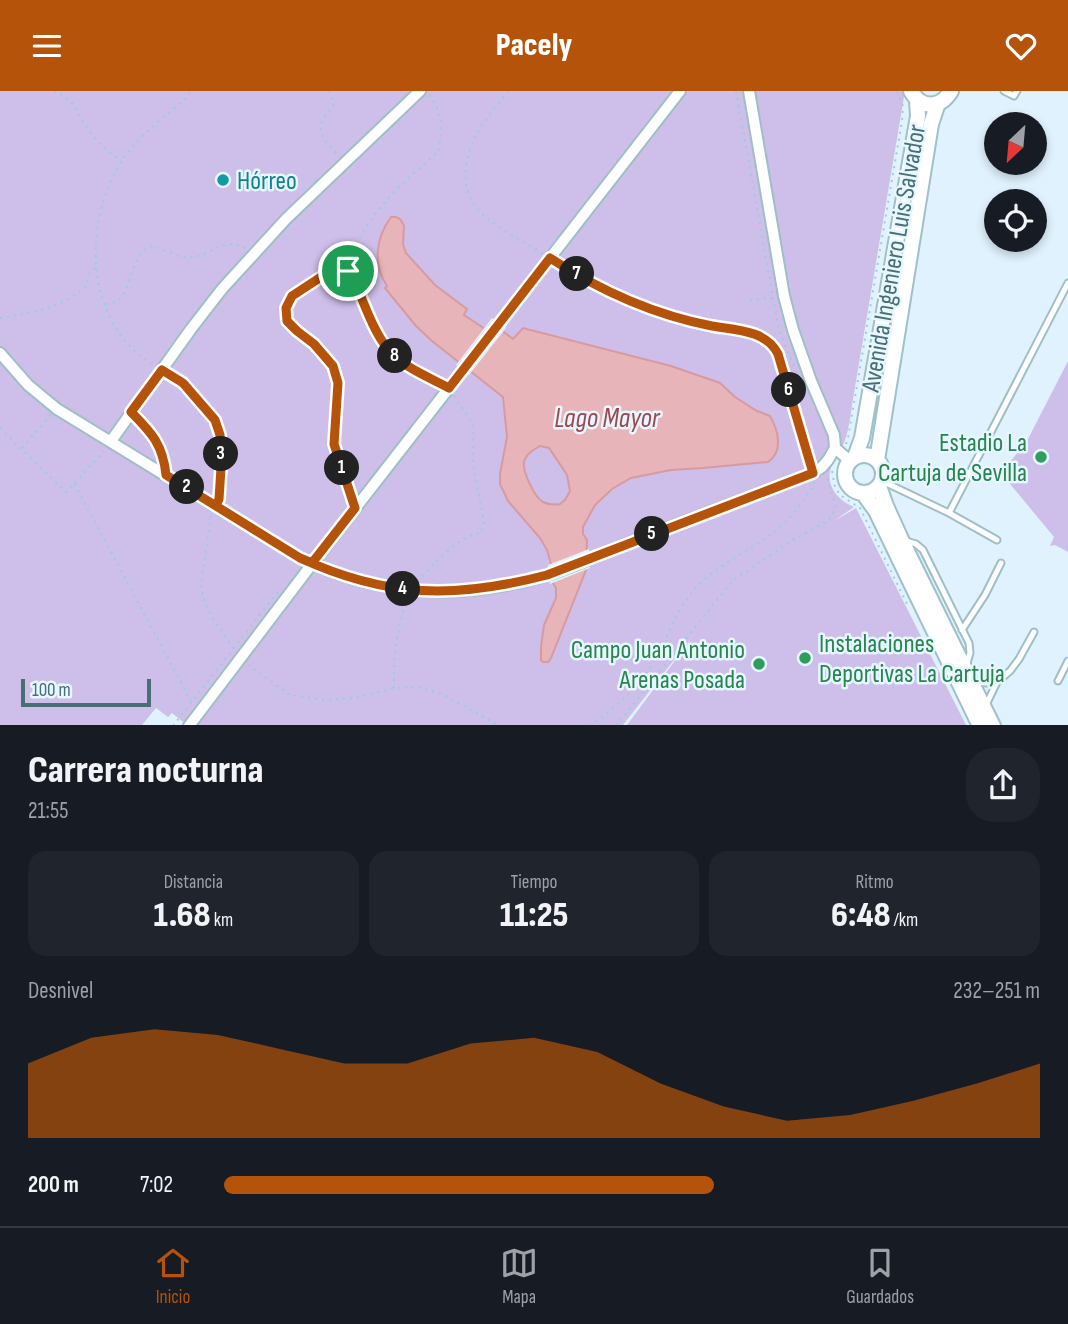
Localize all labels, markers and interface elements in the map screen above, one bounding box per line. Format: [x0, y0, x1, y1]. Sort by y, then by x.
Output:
text: Pacely [496, 26, 572, 65]
icon: menu [28, 27, 66, 65]
icon: heart [1002, 27, 1040, 65]
north arrow [984, 112, 1046, 175]
map controls [984, 112, 1047, 252]
street label: Avenida Ingeniero Luis Salvador [856, 122, 933, 395]
place label: Hórreo [237, 166, 297, 197]
marker: Hórreo [215, 172, 231, 188]
button: locate [984, 189, 1047, 252]
pin [318, 241, 378, 301]
icon: arrive [329, 252, 367, 290]
pin: 7 [560, 257, 594, 291]
text: 7 [572, 262, 581, 285]
pin: 8 [378, 338, 412, 373]
text: 8 [390, 344, 399, 367]
pin: 6 [772, 373, 806, 407]
text: 6 [784, 378, 793, 401]
water label: Lago Mayor [554, 402, 661, 435]
place label: Estadio La Cartuja de Sevilla [878, 428, 1027, 489]
pin: 3 [204, 437, 238, 471]
text: 3 [216, 442, 225, 465]
marker: Estadio La Cartuja de Sevilla [1033, 449, 1049, 465]
pin: 1 [324, 451, 360, 485]
text: 1 [338, 456, 345, 479]
pin: 2 [170, 469, 204, 505]
text: 2 [182, 475, 191, 498]
pin: 5 [634, 517, 670, 551]
text: 5 [647, 522, 656, 545]
pin: 4 [386, 571, 420, 607]
text: 4 [398, 577, 407, 600]
place label: Instalaciones Deportivas La Cartuja [819, 629, 1005, 690]
place label: Campo Juan Antonio Arenas Posada [571, 635, 745, 696]
marker: Instalaciones Deportivas La Cartuja [797, 650, 813, 666]
marker: Campo Juan Antonio Arenas Posada [751, 656, 767, 672]
scale bar [21, 677, 150, 708]
text: 100 m [32, 679, 71, 702]
text: Carrera nocturna [28, 748, 263, 793]
button: share [966, 748, 1040, 822]
text: 21:55 [28, 797, 68, 825]
text: Distancia [164, 871, 223, 894]
text: Tiempo [511, 871, 557, 894]
text: Ritmo [856, 871, 894, 894]
text: 1.68 [154, 894, 211, 937]
text: 11:25 [500, 894, 568, 937]
text: 6:48 [831, 894, 891, 937]
text: km [211, 909, 233, 932]
text: /km [891, 909, 918, 932]
text: Desnivel [28, 977, 93, 1005]
text: 232–251 m [953, 977, 1040, 1005]
text: 200 m [28, 1171, 79, 1199]
text: 7:02 [140, 1171, 173, 1199]
tab: Inicio [154, 1244, 192, 1309]
tab: Mapa [500, 1244, 538, 1309]
tab: Guardados [846, 1244, 914, 1309]

